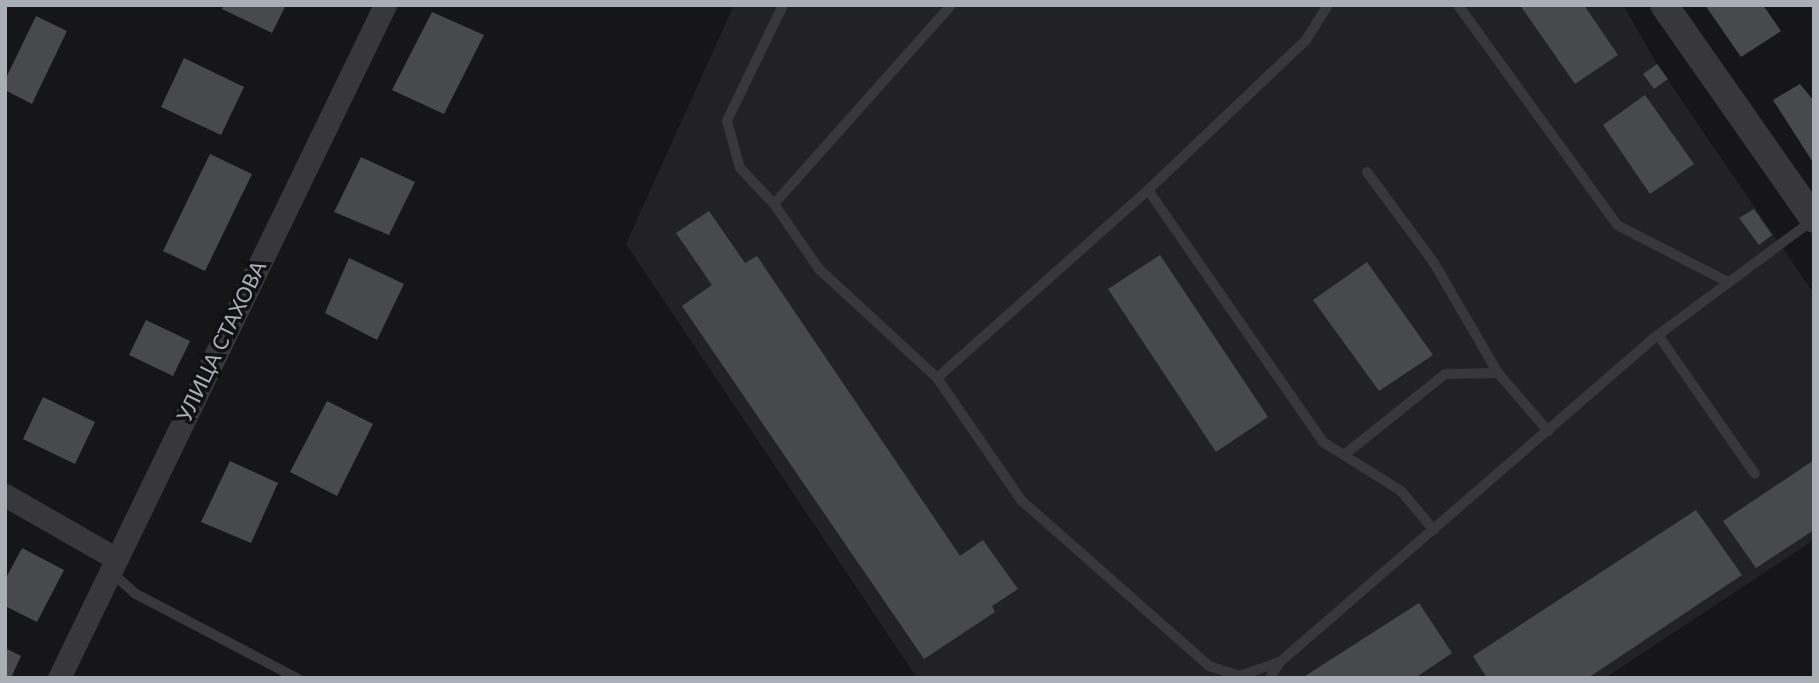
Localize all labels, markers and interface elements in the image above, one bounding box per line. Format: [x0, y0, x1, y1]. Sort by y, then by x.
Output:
street label: УЛИЦА СТАХОВА [171, 257, 271, 425]

